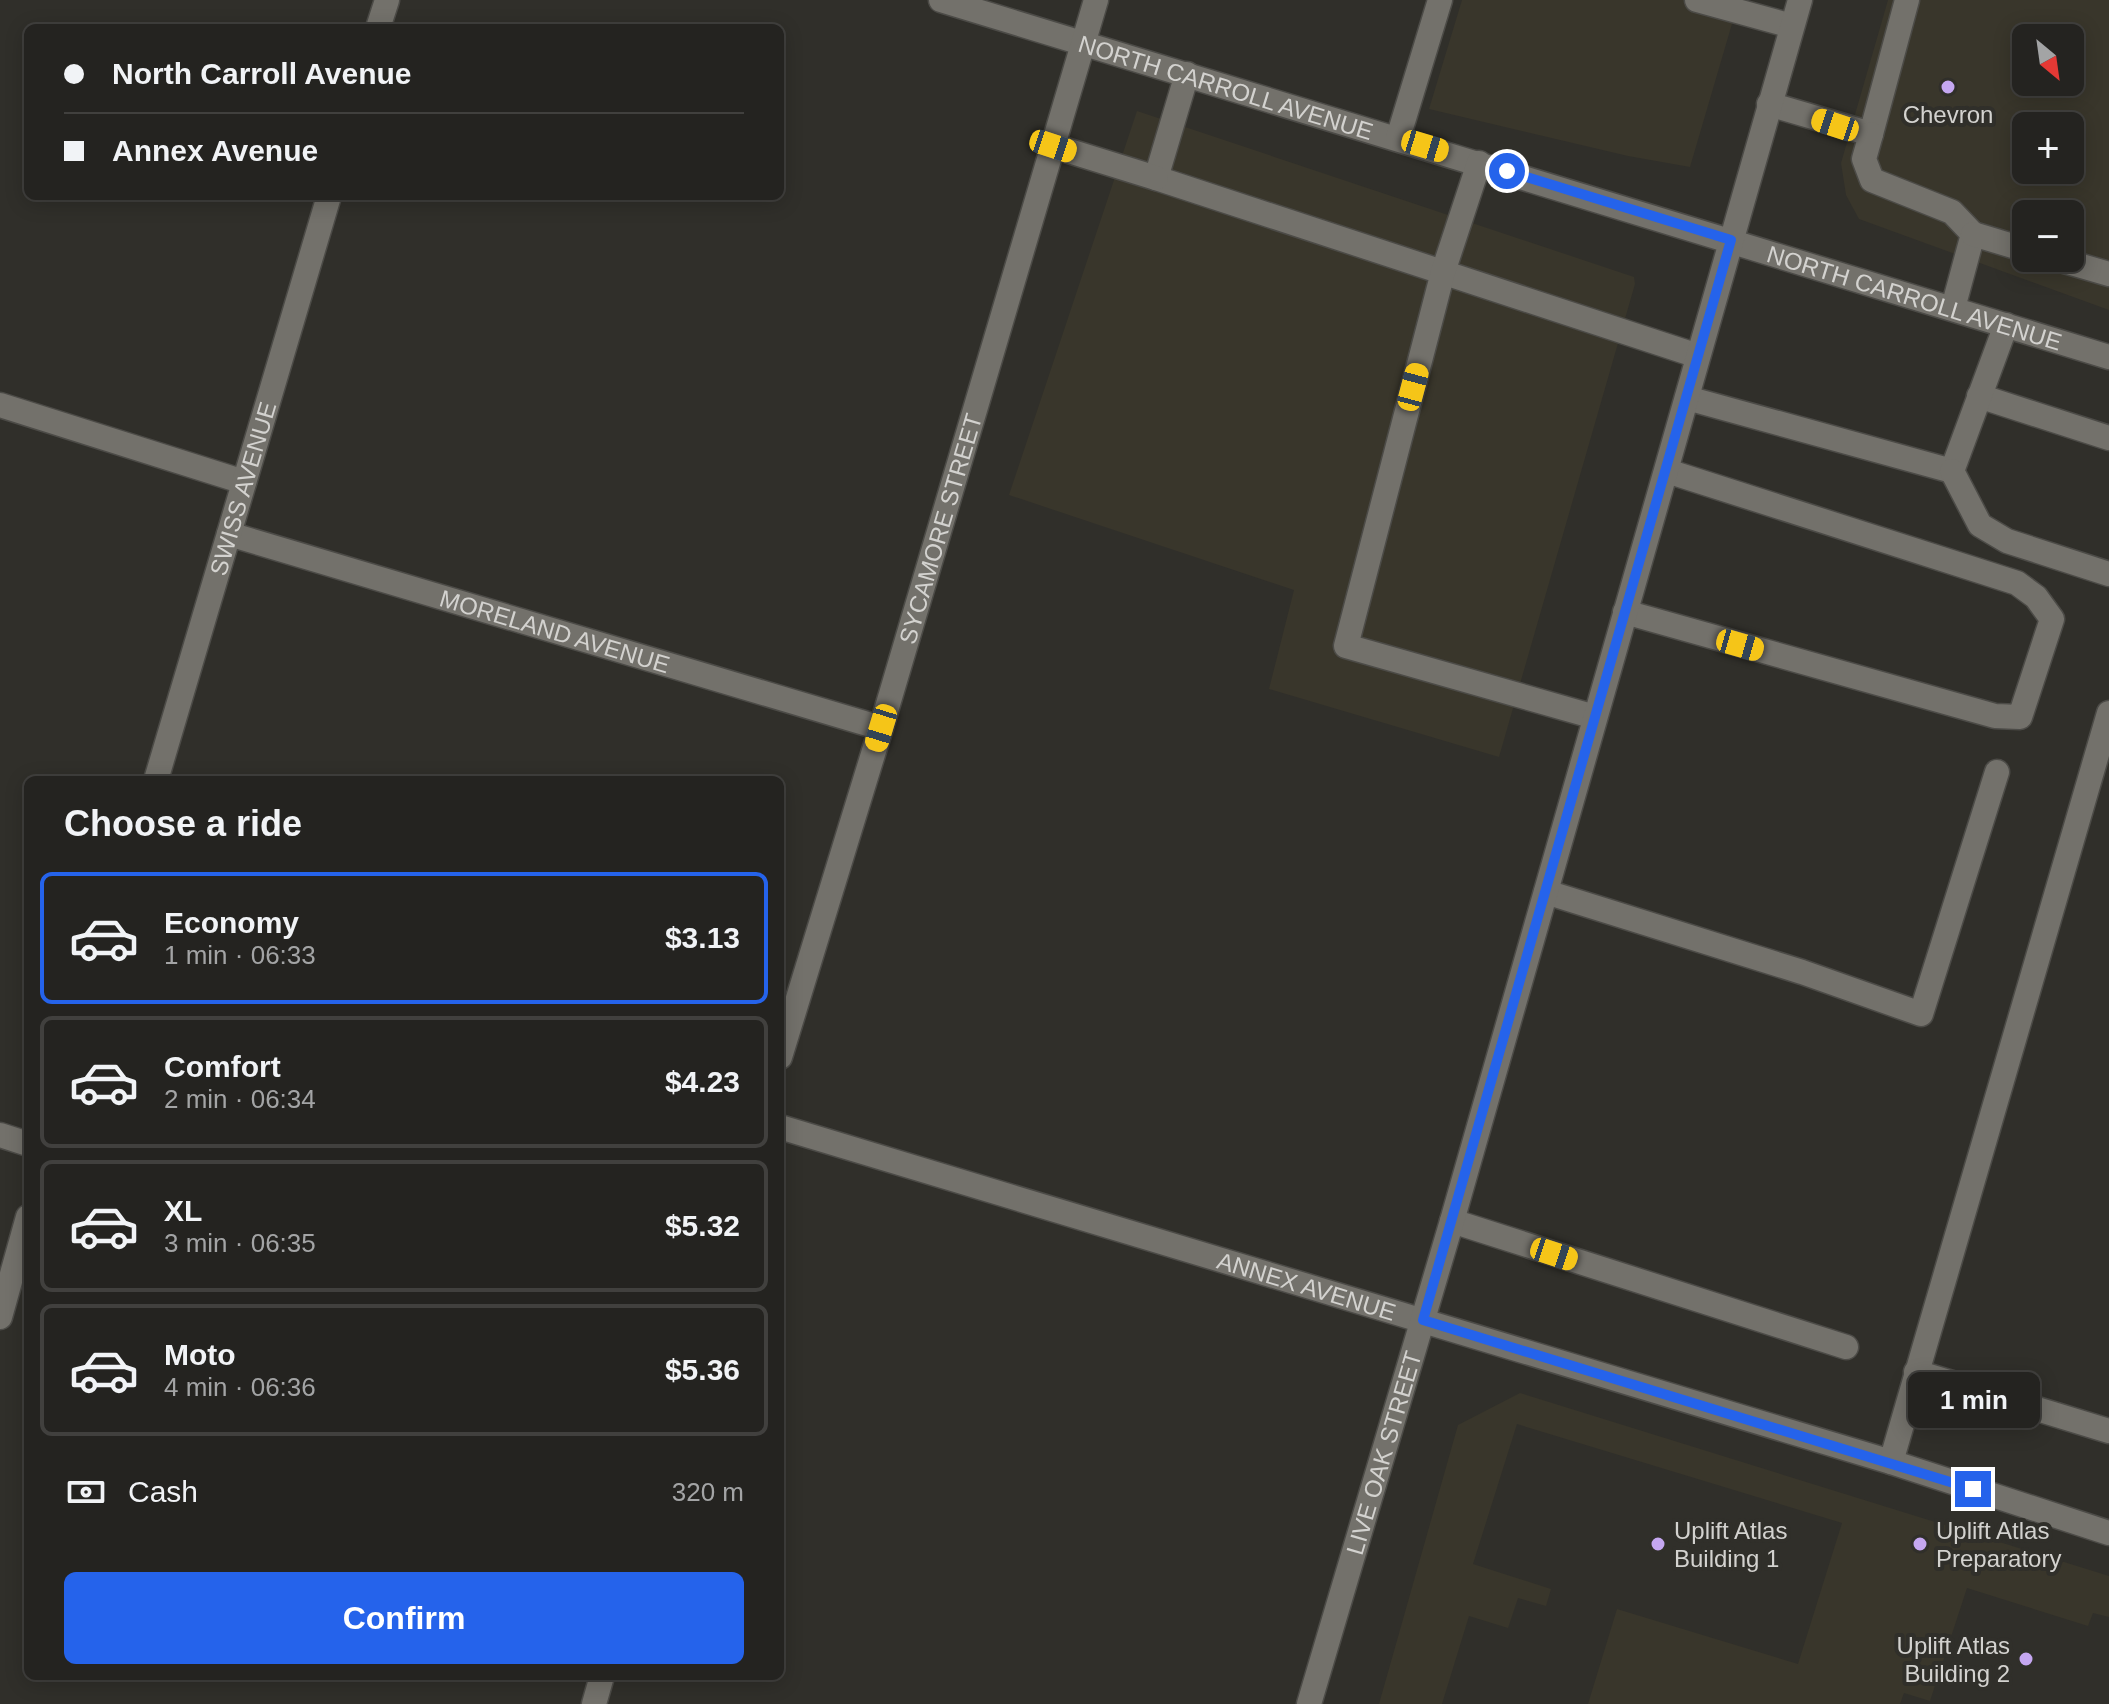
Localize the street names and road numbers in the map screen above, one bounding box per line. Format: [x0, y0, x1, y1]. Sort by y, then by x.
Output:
street label: NORTH CARROLL AVENUE [1075, 29, 1376, 145]
street label: NORTH CARROLL AVENUE [1764, 240, 2065, 355]
street label: SWISS AVENUE [204, 399, 281, 578]
street label: SYCAMORE STREET [893, 410, 987, 647]
street label: MORELAND AVENUE [437, 584, 673, 678]
street label: ANNEX AVENUE [1214, 1246, 1399, 1325]
street label: LIVE OAK STREET [1341, 1348, 1426, 1558]

